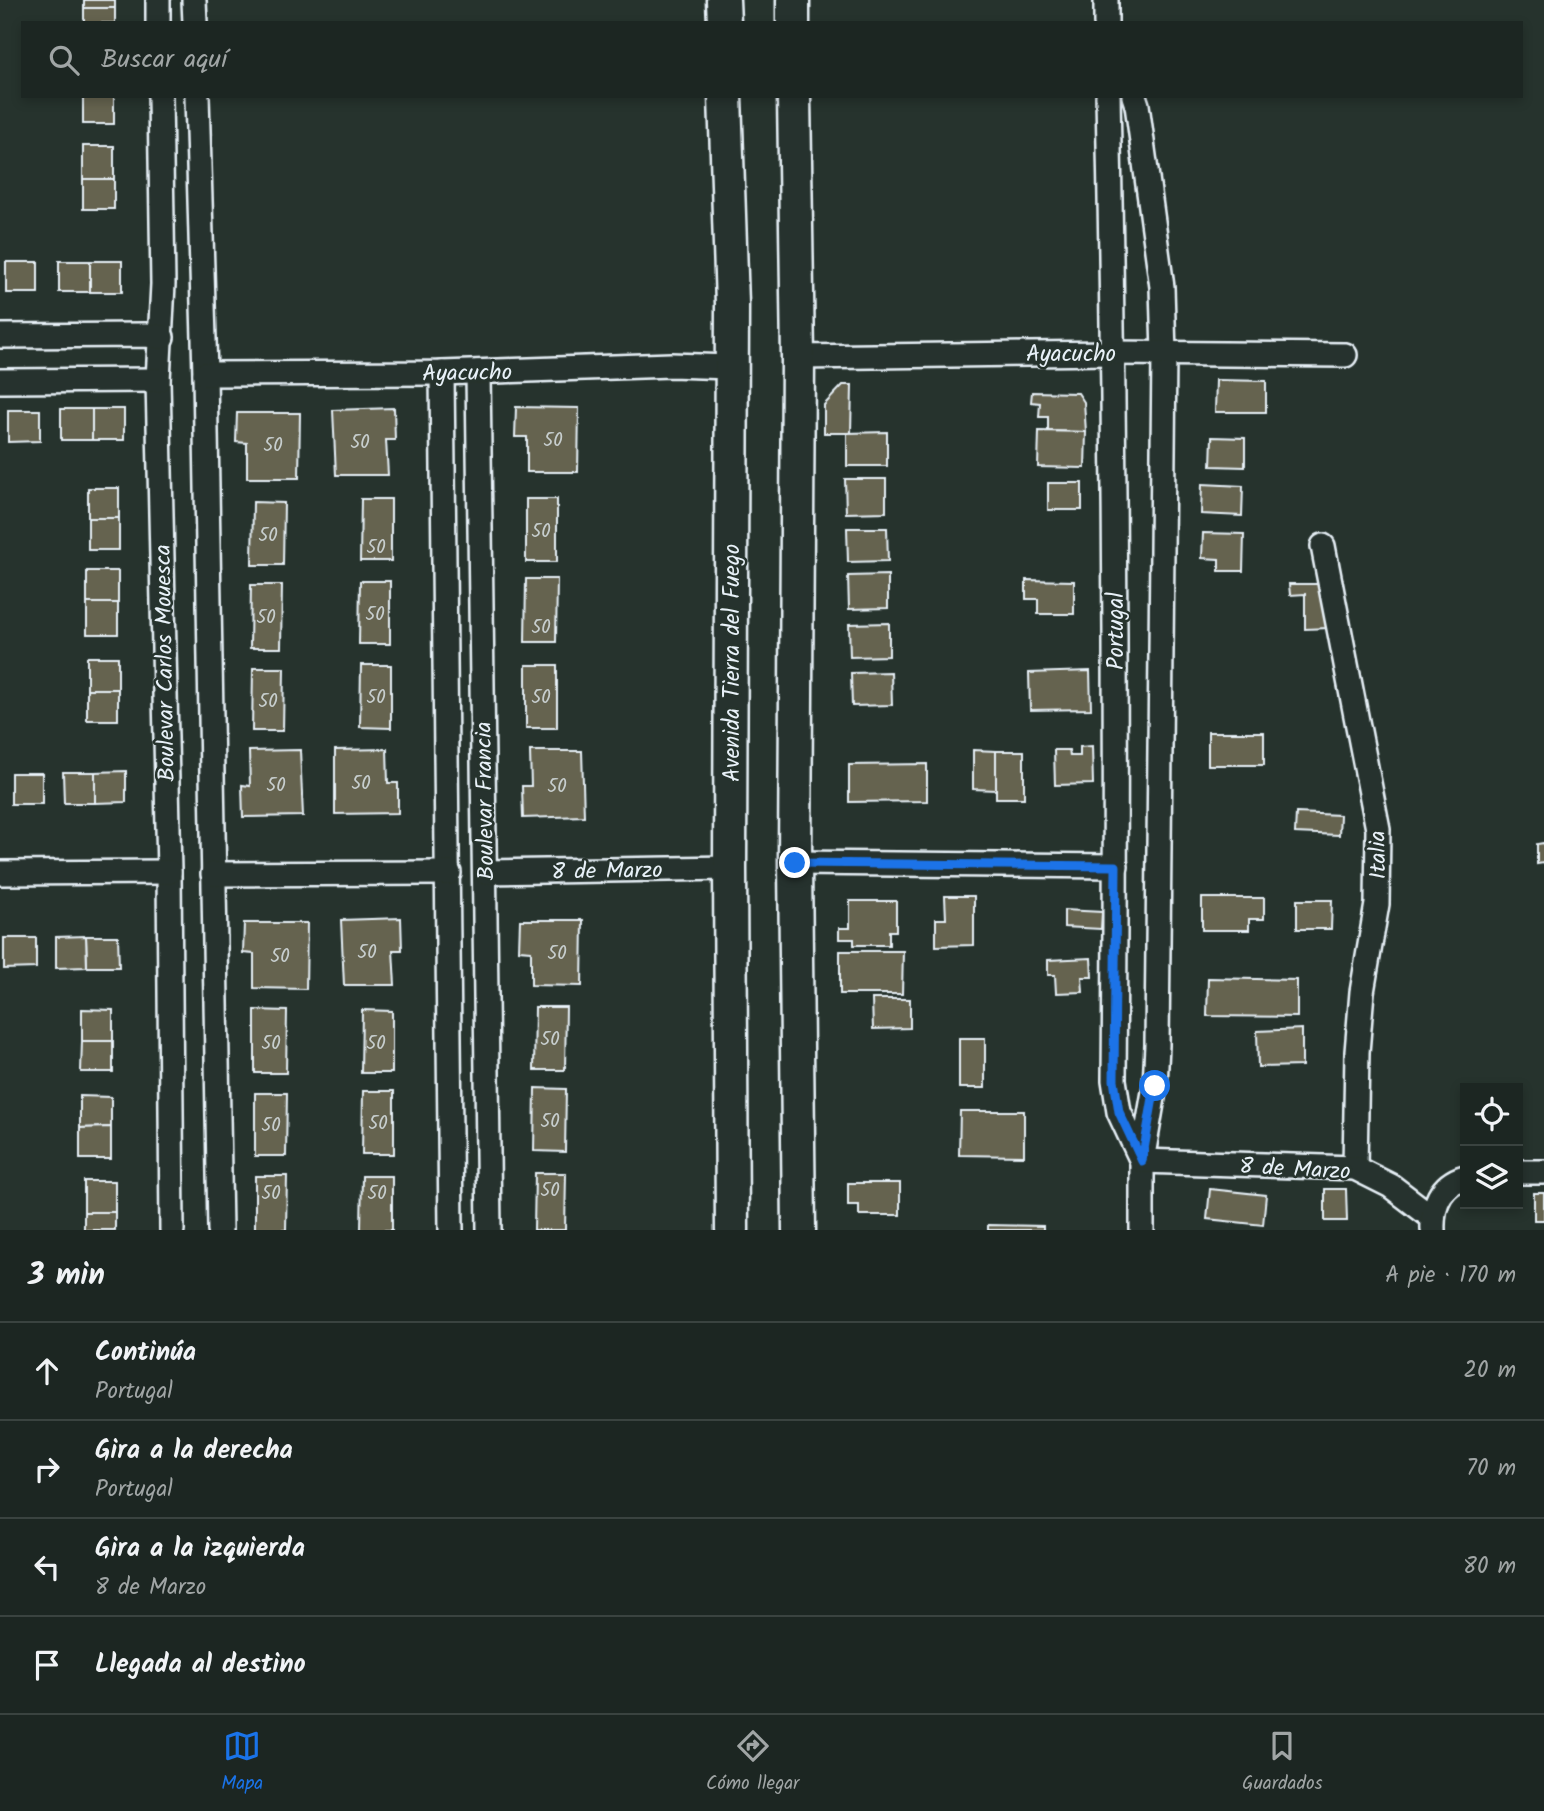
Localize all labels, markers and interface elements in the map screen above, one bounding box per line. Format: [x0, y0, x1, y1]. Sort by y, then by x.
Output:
search box [21, 21, 1523, 98]
text: Buscar aquí [101, 39, 227, 81]
icon: search [45, 41, 83, 79]
street label: Ayacucho [1026, 337, 1116, 373]
street label: Ayacucho [422, 355, 512, 393]
house number: 50 [543, 426, 563, 456]
house number: 50 [350, 428, 370, 458]
house number: 50 [263, 431, 283, 461]
house number: 50 [531, 517, 551, 547]
house number: 50 [258, 521, 278, 551]
house number: 50 [366, 533, 386, 563]
street label: Boulevar Carlos Mouesca [146, 544, 186, 782]
street label: Avenida Tierra del Fuego [715, 544, 751, 782]
street label: Portugal [1099, 592, 1135, 670]
house number: 50 [365, 600, 385, 630]
house number: 50 [256, 603, 276, 633]
house number: 50 [531, 613, 551, 643]
house number: 50 [366, 683, 386, 713]
house number: 50 [531, 683, 551, 713]
house number: 50 [258, 687, 278, 717]
street label: Boulevar Francia [467, 721, 505, 881]
house number: 50 [351, 769, 371, 799]
house number: 50 [266, 771, 286, 801]
house number: 50 [547, 772, 567, 802]
street label: Italia [1361, 830, 1397, 880]
route end [779, 847, 810, 878]
street label: 8 de Marzo [551, 853, 663, 891]
house number: 50 [357, 938, 377, 968]
house number: 50 [547, 939, 567, 969]
house number: 50 [270, 942, 290, 972]
house number: 50 [540, 1025, 560, 1055]
house number: 50 [261, 1029, 281, 1059]
house number: 50 [366, 1029, 386, 1059]
route start [1139, 1070, 1170, 1101]
map controls [1460, 1083, 1523, 1209]
button: locate [1460, 1083, 1523, 1146]
house number: 50 [540, 1107, 560, 1137]
house number: 50 [368, 1109, 388, 1139]
house number: 50 [261, 1111, 281, 1141]
button: layers [1460, 1146, 1523, 1209]
street label: 8 de Marzo [1238, 1149, 1351, 1191]
house number: 50 [540, 1176, 560, 1206]
house number: 50 [261, 1179, 281, 1209]
house number: 50 [367, 1179, 387, 1209]
text: 3 min [28, 1252, 105, 1300]
text: A pie · 170 m [1385, 1258, 1516, 1294]
text: Continúa [95, 1332, 196, 1374]
icon: ahead [28, 1352, 66, 1390]
text: 20 m [1464, 1353, 1516, 1389]
text: Portugal [95, 1374, 173, 1410]
text: Gira a la derecha [95, 1430, 293, 1472]
icon: right [28, 1450, 66, 1488]
text: 70 m [1466, 1451, 1516, 1487]
text: Portugal [95, 1472, 173, 1508]
text: Gira a la izquierda [95, 1528, 305, 1570]
icon: left [28, 1548, 66, 1586]
text: 80 m [1463, 1549, 1516, 1585]
text: 8 de Marzo [95, 1570, 206, 1606]
text: Llegada al destino [95, 1644, 306, 1686]
icon: arrive [28, 1646, 66, 1684]
tab: Mapa [221, 1727, 263, 1799]
tab: Cómo llegar [706, 1727, 799, 1799]
tab: Guardados [1242, 1727, 1323, 1799]

